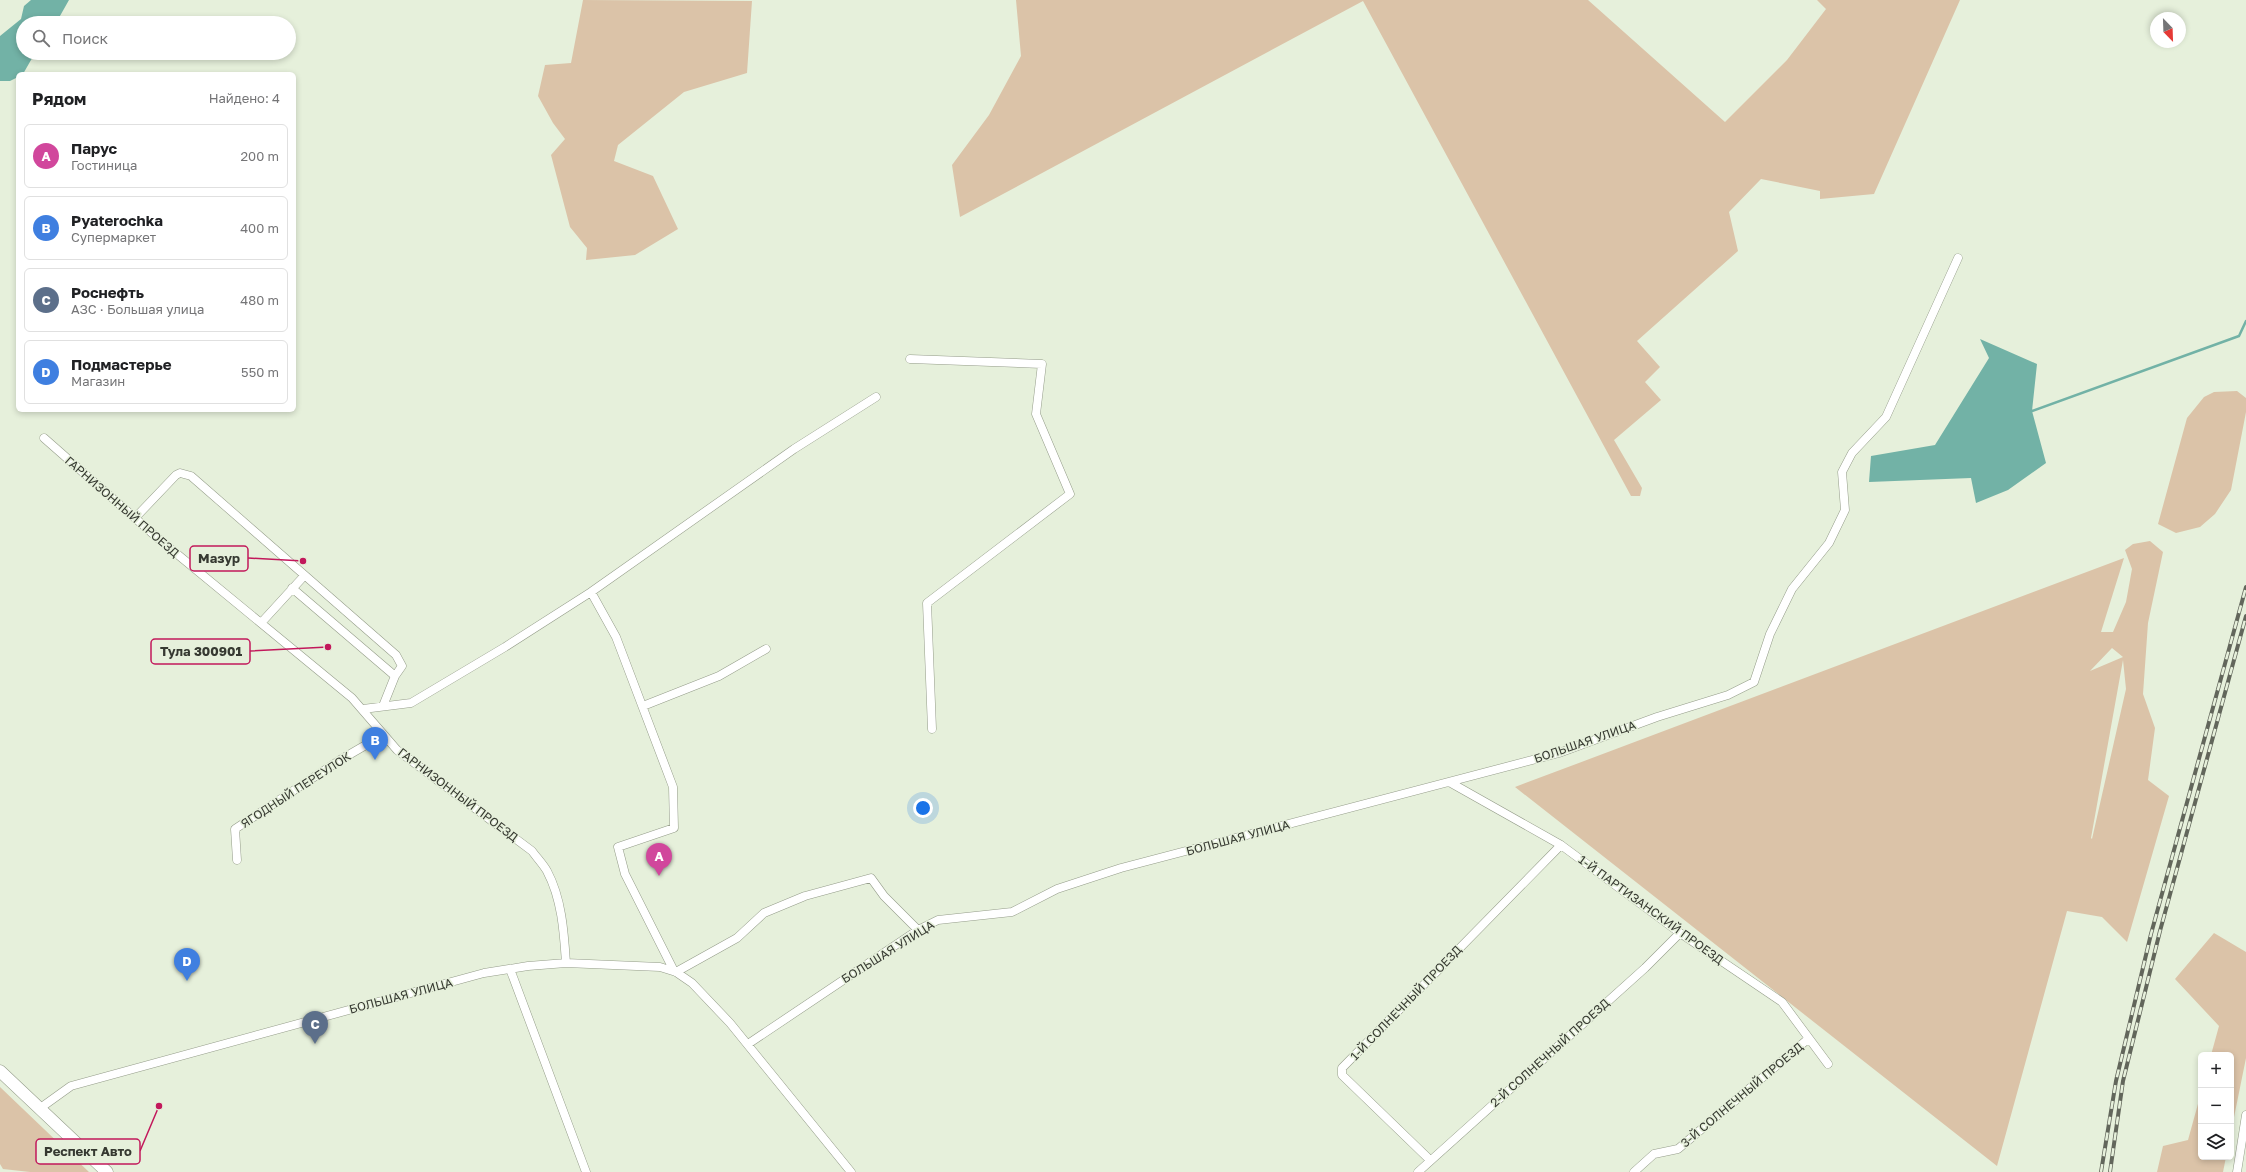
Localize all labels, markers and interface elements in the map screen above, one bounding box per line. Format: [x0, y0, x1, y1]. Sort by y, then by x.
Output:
north arrow [2150, 12, 2186, 48]
search box [16, 16, 296, 60]
icon: search [30, 27, 52, 49]
text: Поиск [62, 29, 108, 47]
text: Рядом [32, 88, 86, 109]
text: Найдено: 4 [209, 90, 280, 106]
text: Парус [71, 139, 117, 157]
text: A [41, 148, 51, 164]
text: 200 m [241, 148, 279, 164]
text: Гостиница [71, 157, 137, 173]
text: Pyaterochka [71, 211, 163, 229]
text: B [41, 220, 51, 236]
text: 400 m [240, 220, 279, 236]
text: Супермаркет [71, 229, 156, 245]
text: Роснефть [71, 283, 144, 301]
text: C [41, 292, 51, 308]
text: 480 m [240, 292, 279, 308]
text: АЗС · Большая улица [71, 301, 204, 317]
text: Подмастерье [71, 355, 172, 373]
text: D [41, 364, 51, 380]
text: 550 m [241, 364, 279, 380]
text: Магазин [71, 373, 125, 389]
street label: ГАРНИЗОННЫЙ ПРОЕЗД [62, 453, 183, 561]
callout: Мазур [190, 546, 248, 571]
text: Мазур [198, 550, 240, 566]
callout: Тула 300901 [151, 639, 250, 664]
text: Тула 300901 [160, 643, 242, 659]
street label: БОЛЬШАЯ УЛИЦА [1532, 717, 1638, 766]
pin: B [362, 727, 388, 760]
street label: ГАРНИЗОННЫЙ ПРОЕЗД [395, 744, 522, 845]
street label: ЯГОДНЫЙ ПЕРЕУЛОК [238, 748, 354, 831]
your location [913, 798, 933, 818]
street label: БОЛЬШАЯ УЛИЦА [1184, 816, 1291, 859]
pin: A [646, 843, 672, 876]
street label: 1-Й ПАРТИЗАНСКИЙ ПРОЕЗД [1576, 852, 1727, 967]
street label: БОЛЬШАЯ УЛИЦА [838, 917, 937, 986]
street label: 1-Й СОЛНЕЧНЫЙ ПРОЕЗД [1347, 942, 1465, 1063]
pin: D [174, 948, 200, 981]
street label: БОЛЬШАЯ УЛИЦА [347, 974, 454, 1017]
street label: 2-Й СОЛНЕЧНЫЙ ПРОЕЗД [1487, 995, 1612, 1110]
pin: C [302, 1011, 328, 1044]
street label: 3-Й СОЛНЕЧНЫЙ ПРОЕЗД [1677, 1039, 1806, 1150]
map controls [2198, 1052, 2234, 1160]
button: + [2198, 1052, 2234, 1088]
button: − [2198, 1088, 2234, 1124]
button: layers [2198, 1124, 2234, 1160]
callout: Респект Авто [36, 1139, 140, 1164]
text: Респект Авто [44, 1143, 132, 1159]

